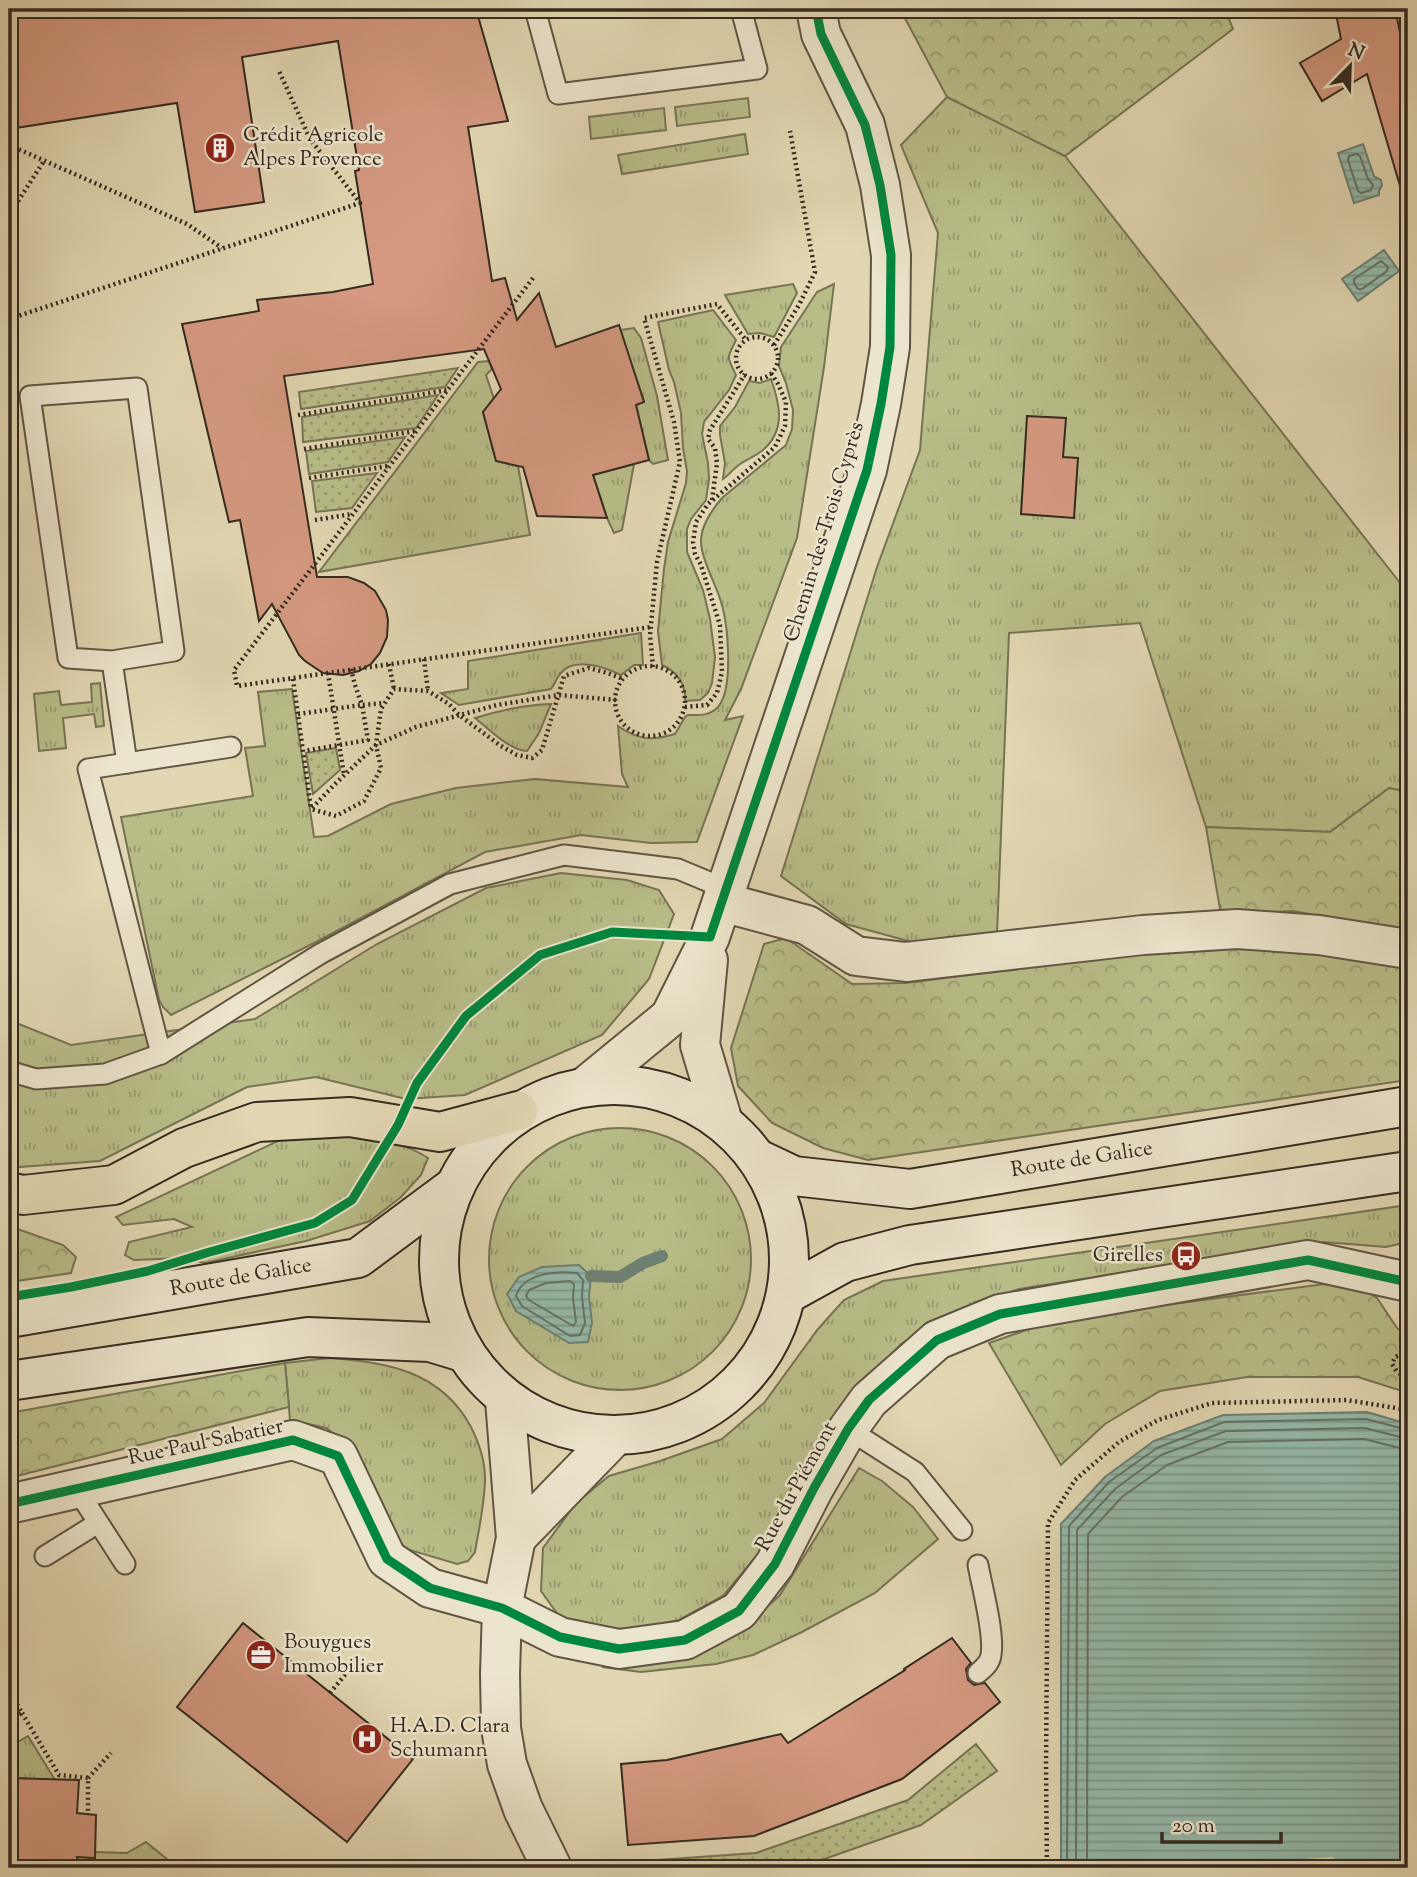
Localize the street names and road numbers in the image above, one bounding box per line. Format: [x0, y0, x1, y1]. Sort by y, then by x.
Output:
street label: Chemin des Trois Cyprès [777, 418, 873, 646]
street label: Route de Galice [1009, 1134, 1155, 1186]
street label: Route de Galice [168, 1251, 314, 1305]
street label: Rue Paul Sabatier [126, 1412, 286, 1474]
street label: Rue du Piémont [749, 1417, 845, 1557]

